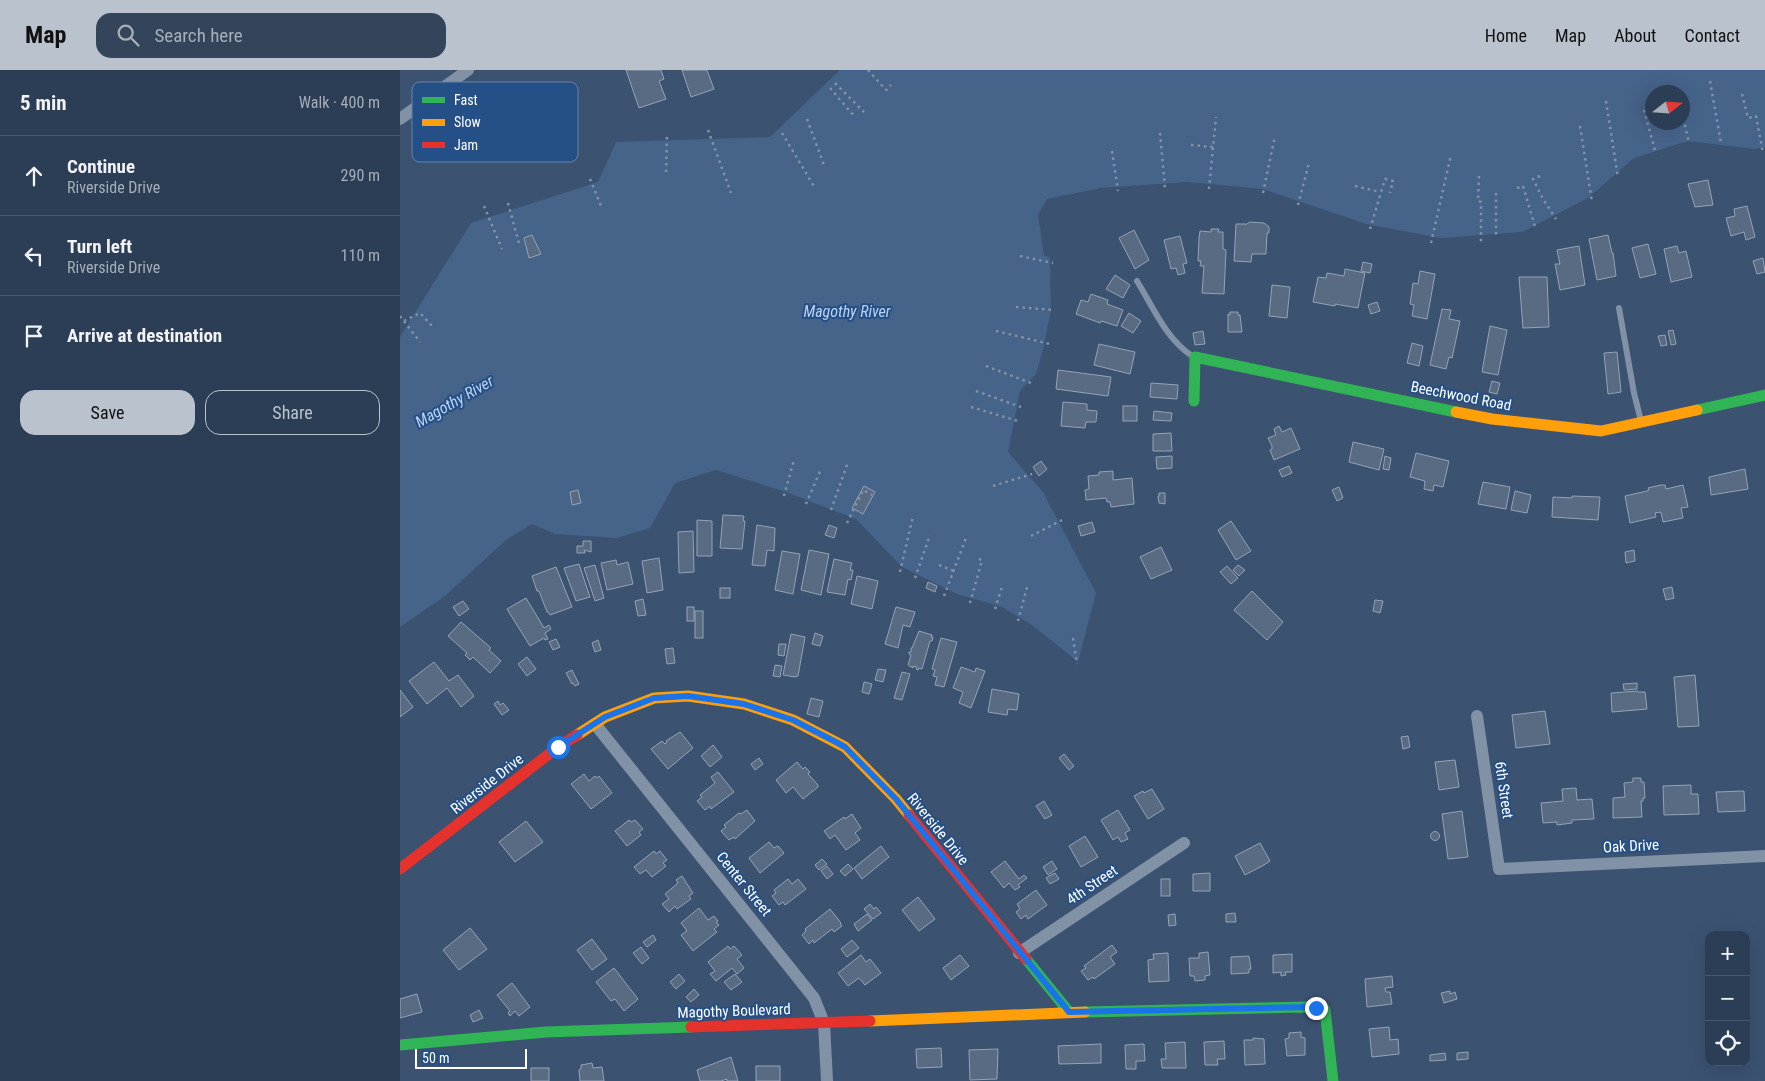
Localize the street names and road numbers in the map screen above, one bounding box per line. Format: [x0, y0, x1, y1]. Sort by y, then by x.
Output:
street label: Beechwood Road [1409, 377, 1513, 415]
street label: Riverside Drive [447, 750, 527, 818]
street label: 6th Street [1491, 760, 1517, 820]
street label: Riverside Drive [903, 789, 973, 869]
street label: Oak Drive [1602, 836, 1660, 856]
street label: Center Street [713, 848, 775, 920]
street label: 4th Street [1063, 861, 1121, 909]
street label: Magothy Boulevard [677, 1000, 791, 1022]

